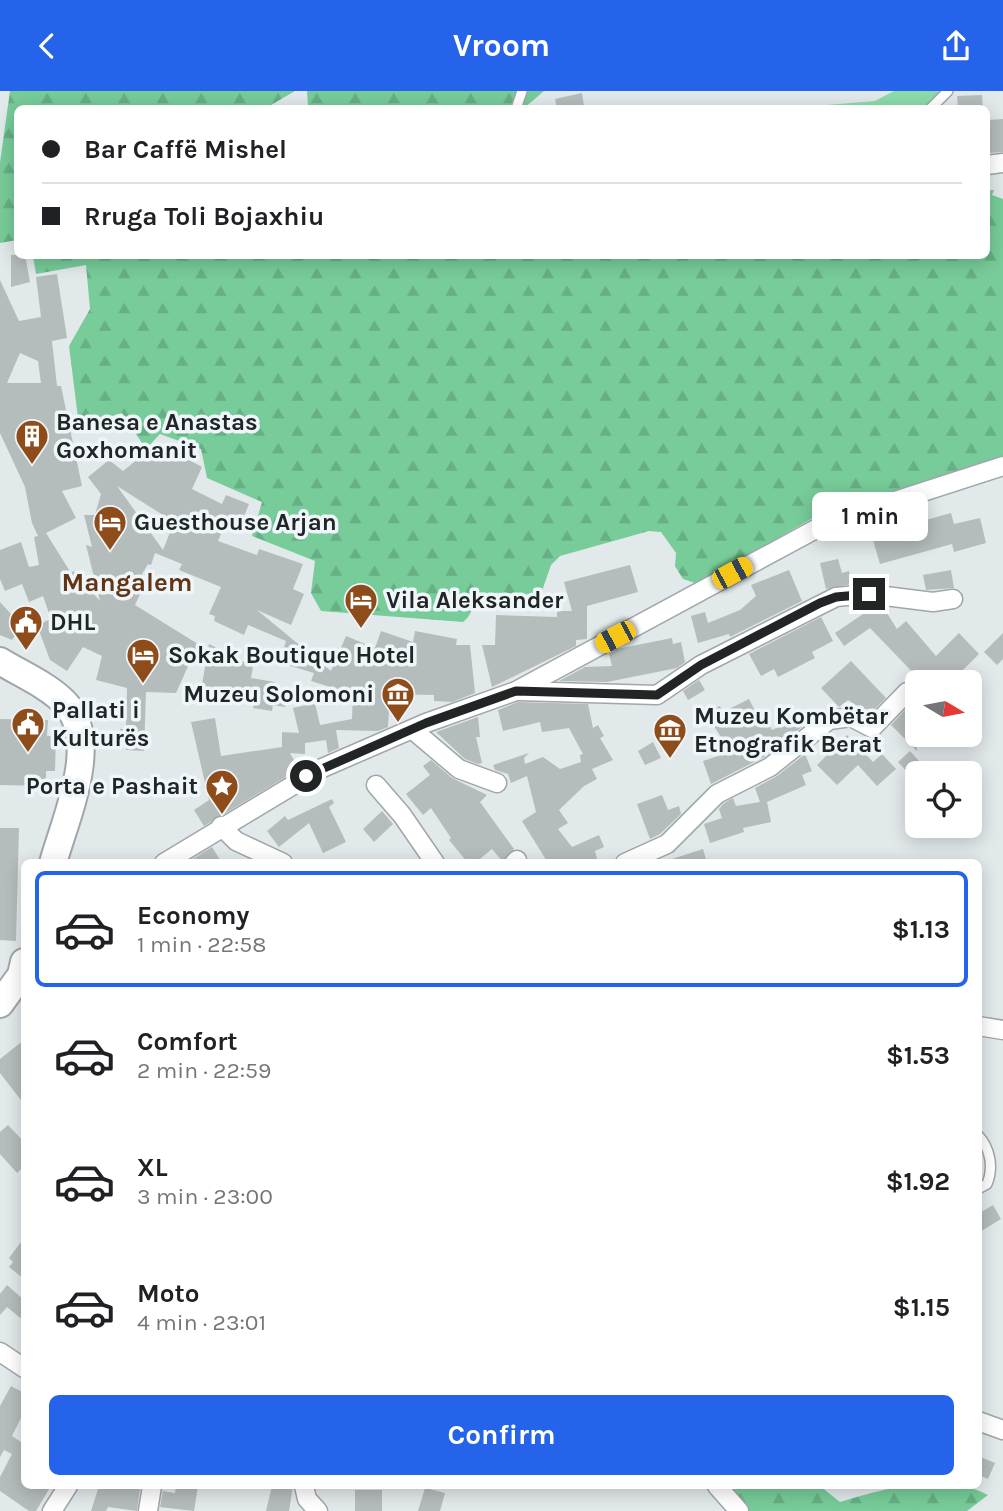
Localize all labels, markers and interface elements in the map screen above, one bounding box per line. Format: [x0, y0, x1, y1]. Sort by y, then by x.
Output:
icon: back [28, 27, 66, 65]
text: Vroom [453, 27, 550, 64]
icon: share [937, 27, 975, 65]
text: Bar Caffë Mishel [84, 134, 287, 165]
text: Rruga Toli Bojaxhiu [84, 201, 324, 232]
place label: Banesa e Anastas Goxhomanit [56, 408, 258, 464]
building icon: Banesa e Anastas Goxhomanit [13, 417, 51, 466]
callout: 1 min [811, 493, 927, 541]
hotel icon: Guesthouse Arjan [91, 503, 129, 552]
text: 1 min [841, 503, 899, 530]
place label: Guesthouse Arjan [134, 508, 337, 536]
car [709, 554, 756, 592]
district label: Mangalem [62, 567, 192, 598]
route end [853, 578, 885, 610]
hotel icon: Vila Aleksander [342, 581, 380, 630]
place label: Vila Aleksander [386, 586, 564, 614]
public building icon: DHL [7, 603, 45, 652]
place label: DHL [50, 608, 95, 636]
car [592, 618, 639, 656]
hotel icon: Sokak Boutique Hotel [124, 636, 162, 685]
place label: Sokak Boutique Hotel [168, 641, 415, 669]
north arrow [905, 670, 982, 747]
map controls [905, 670, 982, 838]
museum icon: Muzeu Solomoni [379, 675, 417, 724]
place label: Muzeu Solomoni [183, 680, 374, 708]
place label: Pallati i Kulturës [52, 696, 149, 752]
place label: Muzeu Kombëtar Etnografik Berat [694, 702, 889, 758]
public building icon: Pallati i Kulturës [9, 705, 47, 754]
museum icon: Muzeu Kombëtar Etnografik Berat [651, 711, 689, 760]
route start [290, 760, 322, 792]
button: locate [905, 761, 982, 838]
place icon: Porta e Pashait [203, 767, 241, 816]
place label: Porta e Pashait [26, 772, 198, 800]
icon: car [53, 898, 116, 961]
text: Economy [137, 900, 249, 931]
text: $1.13 [892, 914, 950, 945]
text: 1 min · 22:58 [137, 931, 266, 958]
icon: car [53, 1024, 116, 1087]
text: Comfort [137, 1026, 238, 1057]
text: $1.53 [886, 1040, 950, 1071]
text: 2 min · 22:59 [137, 1057, 271, 1084]
icon: car [53, 1150, 116, 1213]
text: XL [137, 1152, 168, 1183]
text: $1.92 [886, 1166, 950, 1197]
text: 3 min · 23:00 [137, 1183, 273, 1210]
icon: car [53, 1276, 116, 1339]
text: Moto [137, 1278, 199, 1309]
text: $1.15 [893, 1292, 950, 1323]
text: 4 min · 23:01 [137, 1309, 266, 1336]
button: Confirm [49, 1395, 954, 1475]

